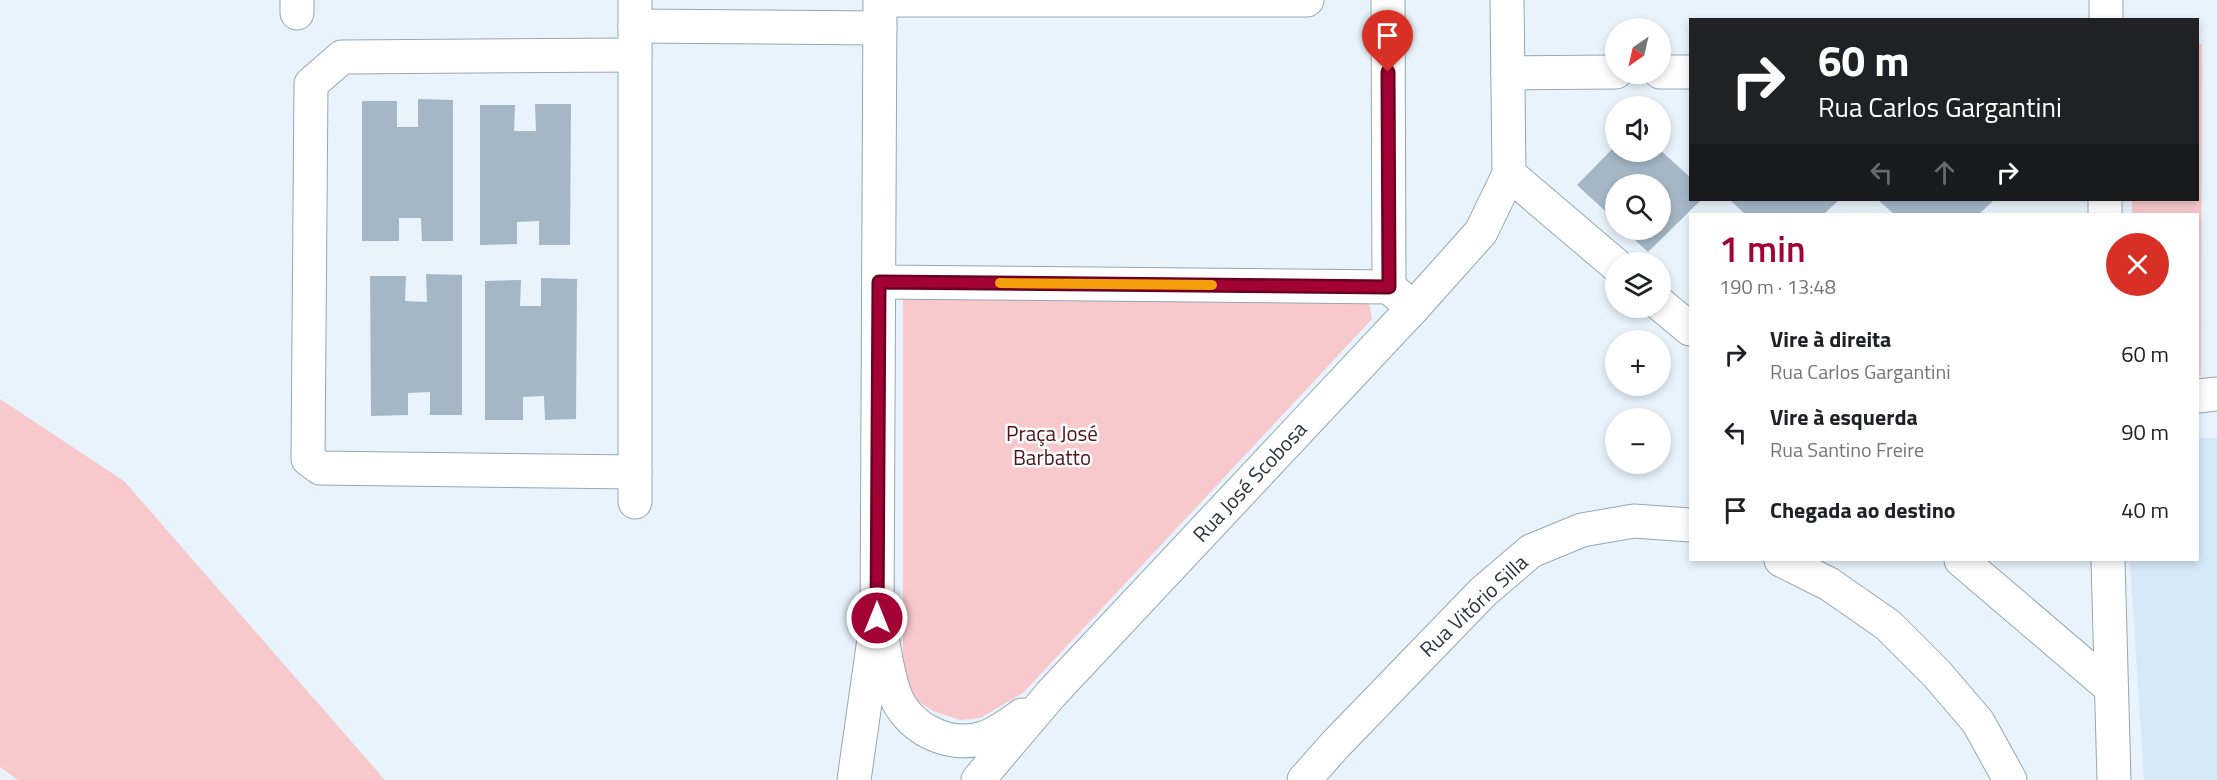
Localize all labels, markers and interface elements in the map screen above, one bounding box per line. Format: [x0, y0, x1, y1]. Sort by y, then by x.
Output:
pin [1362, 10, 1413, 72]
north arrow [1605, 18, 1671, 84]
map controls [1605, 18, 1671, 474]
icon: arrive [1371, 19, 1404, 52]
text: 60 m [1818, 28, 1910, 92]
icon: right [1719, 42, 1797, 120]
text: Rua Carlos Gargantini [1818, 86, 2062, 127]
button: sound [1605, 96, 1671, 162]
icon: left [1865, 156, 1898, 189]
icon: ahead [1928, 156, 1961, 189]
icon: right [1991, 156, 2024, 189]
button: search [1605, 174, 1671, 240]
text: 1 min [1719, 221, 1806, 276]
button: close [2106, 233, 2169, 296]
button: layers [1605, 252, 1671, 318]
text: 190 m · 13:48 [1719, 271, 1836, 302]
text: Vire à direita [1770, 322, 1891, 356]
button: + [1605, 330, 1671, 396]
text: 60 m [2121, 337, 2169, 371]
icon: right [1719, 338, 1752, 371]
text: Rua Carlos Gargantini [1770, 356, 1951, 387]
text: Vire à esquerda [1770, 400, 1918, 434]
button: − [1605, 408, 1671, 474]
street label: Rua José Scobosa [1185, 413, 1314, 549]
text: 90 m [2121, 415, 2169, 449]
icon: left [1719, 416, 1752, 449]
park label: Praça José Barbatto [1006, 417, 1098, 473]
text: Rua Santino Freire [1770, 434, 1924, 465]
text: Chegada ao destino [1770, 493, 1956, 527]
text: 40 m [2121, 493, 2169, 527]
icon: arrive [1719, 494, 1752, 527]
street label: Rua Vitório Silla [1412, 546, 1535, 664]
position arrow [845, 586, 909, 650]

